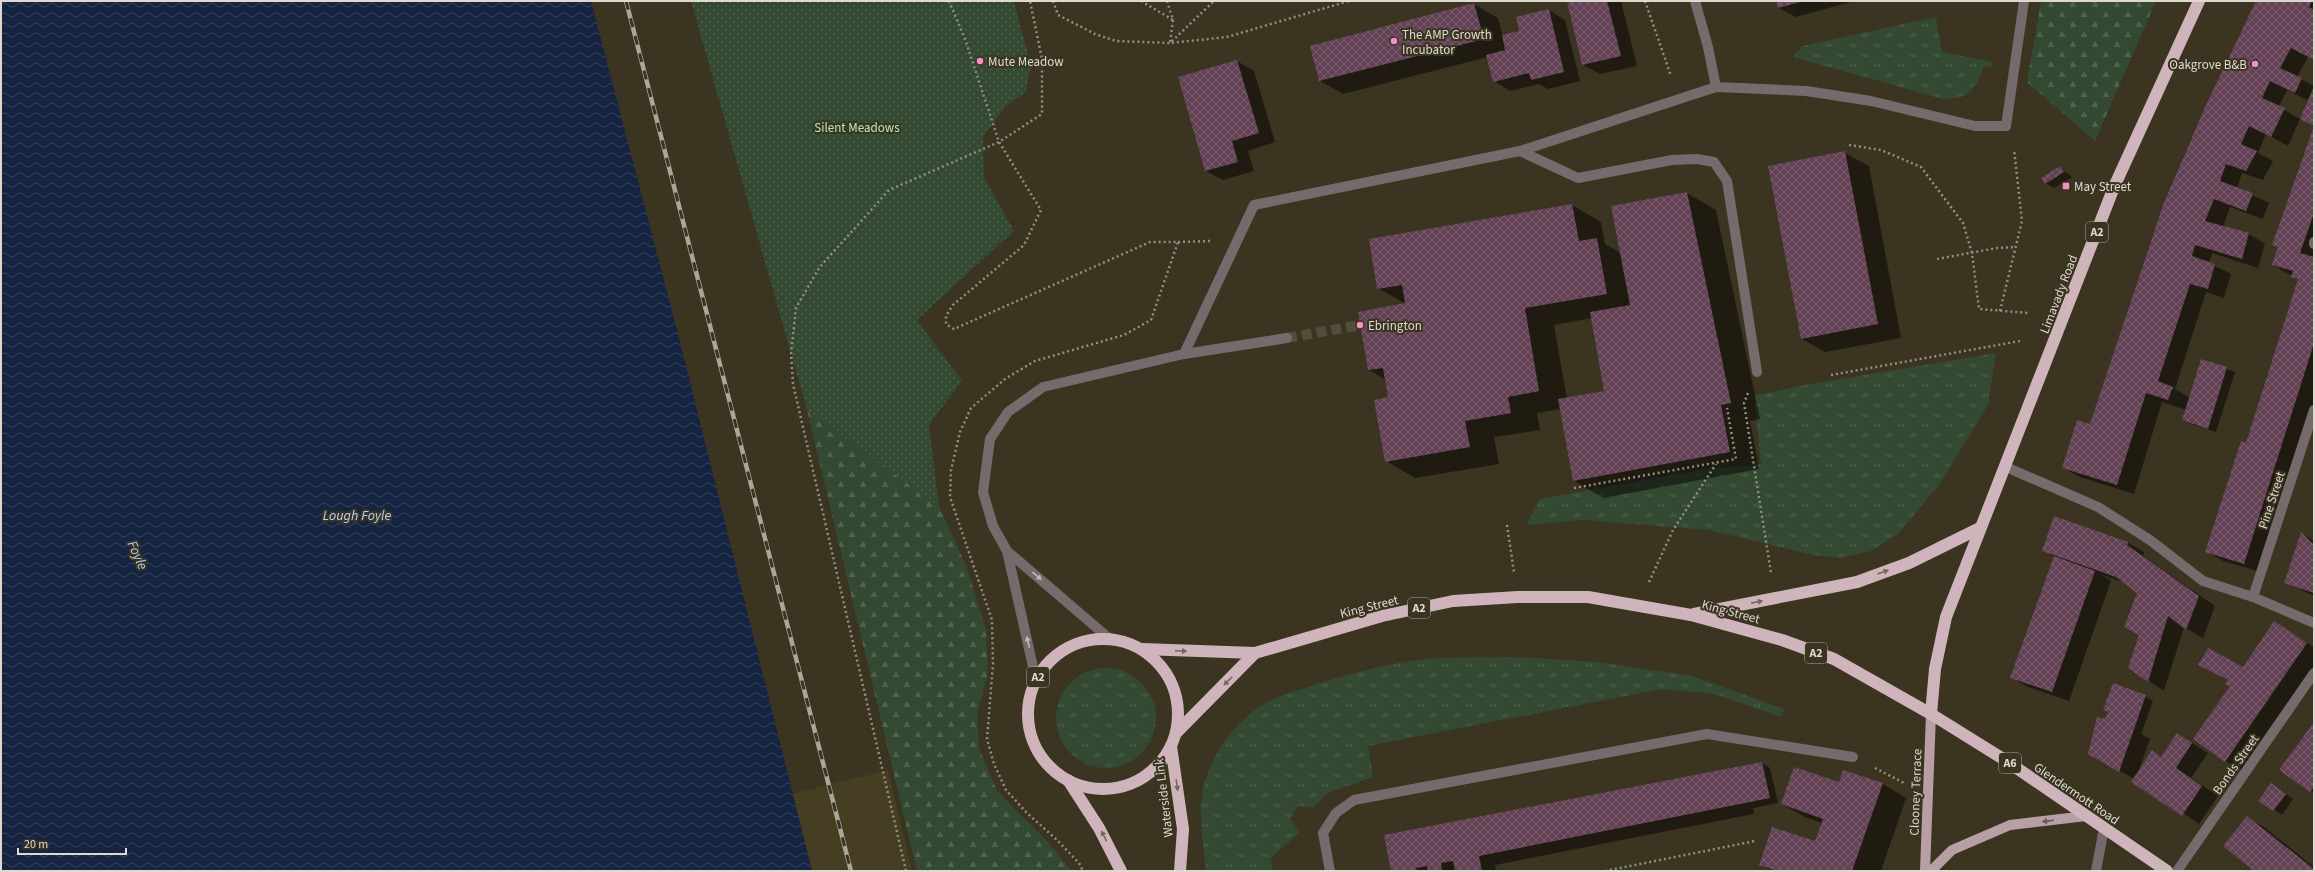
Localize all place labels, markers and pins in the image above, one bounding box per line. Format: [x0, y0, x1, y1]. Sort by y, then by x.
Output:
place label: The AMP Growth Incubator [1402, 26, 1492, 59]
marker: The AMP Growth Incubator [1389, 36, 1399, 46]
place label: Mute Meadow [988, 53, 1064, 71]
marker: Mute Meadow [975, 56, 985, 66]
place label: Oakgrove B&B [2169, 56, 2247, 74]
marker: Oakgrove B&B [2250, 59, 2260, 69]
place label: May Street [2074, 178, 2132, 196]
marker: May Street [2061, 181, 2071, 191]
place label: Ebrington [1368, 317, 1422, 335]
marker: Ebrington [1355, 320, 1365, 330]

